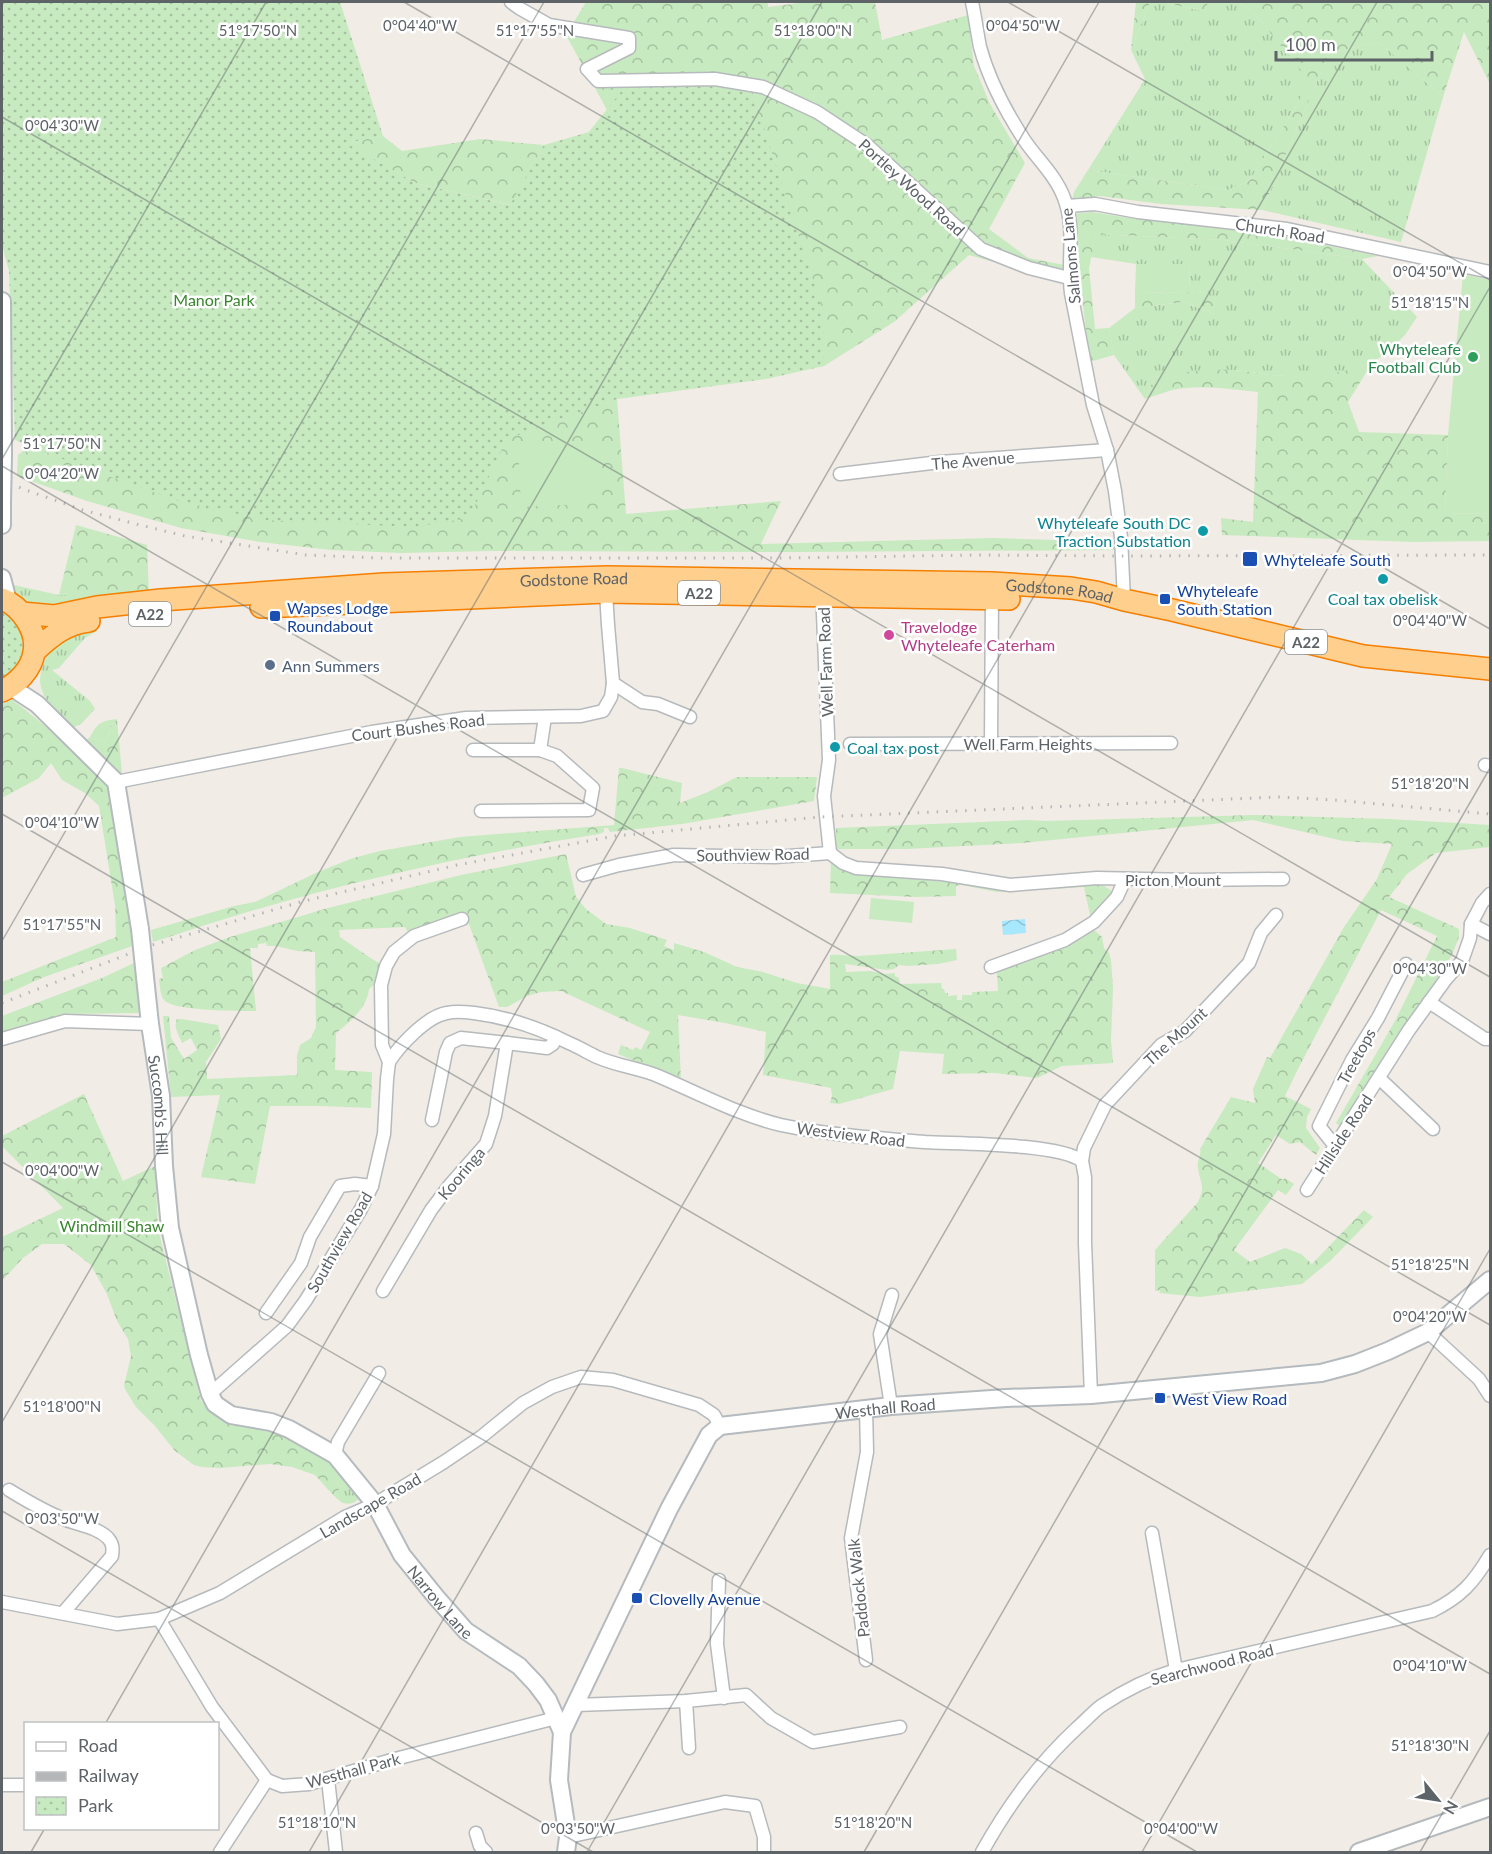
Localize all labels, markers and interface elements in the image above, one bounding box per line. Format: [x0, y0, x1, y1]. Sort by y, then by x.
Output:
text: 0°04'40"W [383, 16, 457, 34]
text: 0°04'50"W [986, 16, 1060, 34]
text: 51°17'50"N [219, 21, 297, 39]
text: 51°17'55"N [496, 21, 574, 39]
text: 51°18'00"N [774, 21, 852, 39]
scale bar [1276, 24, 1432, 62]
text: 100 m [1285, 33, 1336, 55]
text: 0°04'30"W [25, 116, 99, 134]
street label: Portley Wood Road [855, 134, 969, 240]
street label: Salmons Lane [1056, 207, 1084, 305]
street label: Church Road [1234, 214, 1326, 246]
text: 0°04'50"W [1393, 262, 1467, 280]
park label: Manor Park [173, 290, 256, 309]
text: 51°18'15"N [1391, 293, 1469, 311]
place label: Whyteleafe Football Club [1368, 339, 1461, 376]
marker: Whyteleafe Football Club [1466, 350, 1480, 364]
text: 51°17'50"N [23, 434, 101, 452]
street label: The Avenue [931, 447, 1015, 473]
text: 0°04'20"W [25, 464, 99, 482]
place label: Whyteleafe South DC Traction Substation [1037, 513, 1191, 550]
marker: Whyteleafe South DC Traction Substation [1196, 524, 1210, 538]
marker: Whyteleafe South [1241, 550, 1259, 568]
place label: Whyteleafe South [1264, 550, 1391, 569]
street label: Godstone Road [519, 567, 628, 589]
marker: Coal tax obelisk [1376, 572, 1390, 586]
street label: Godstone Road [1005, 574, 1115, 606]
road number: A22 [678, 581, 720, 605]
place label: Whyteleafe South Station [1177, 581, 1272, 618]
place label: Coal tax obelisk [1328, 589, 1439, 608]
marker: Whyteleafe South Station [1158, 592, 1172, 606]
place label: Wapses Lodge Roundabout [287, 598, 388, 635]
road number: A22 [129, 602, 171, 626]
street label: Well Farm Road [814, 607, 836, 717]
marker: Wapses Lodge Roundabout [268, 609, 282, 623]
text: 0°04'40"W [1393, 611, 1467, 629]
place label: Travelodge Whyteleafe Caterham [901, 617, 1055, 654]
marker: Travelodge Whyteleafe Caterham [882, 628, 896, 642]
road number: A22 [1285, 630, 1327, 654]
place label: Ann Summers [282, 656, 380, 675]
marker: Ann Summers [263, 658, 277, 672]
street label: Court Bushes Road [350, 709, 486, 745]
street label: Well Farm Heights [964, 734, 1092, 753]
place label: Coal tax post [847, 738, 939, 757]
marker: Coal tax post [828, 740, 842, 754]
text: 51°18'20"N [1391, 774, 1469, 792]
text: 0°04'10"W [25, 813, 99, 831]
street label: Southview Road [696, 844, 810, 864]
street label: Picton Mount [1125, 870, 1221, 889]
text: 51°17'55"N [23, 915, 101, 933]
text: 0°04'30"W [1393, 959, 1467, 977]
street label: The Mount [1140, 1003, 1211, 1069]
street label: Treetops [1333, 1025, 1379, 1087]
street label: Succomb's Hill [145, 1053, 173, 1156]
street label: Hillside Road [1310, 1091, 1376, 1177]
street label: Westview Road [796, 1118, 906, 1150]
street label: Kooringa [433, 1143, 489, 1203]
text: 0°04'00"W [25, 1161, 99, 1179]
street label: Southview Road [302, 1188, 376, 1296]
park label: Windmill Shaw [60, 1216, 165, 1235]
text: 51°18'25"N [1391, 1255, 1469, 1273]
text: 0°04'20"W [1393, 1307, 1467, 1325]
place label: West View Road [1172, 1389, 1287, 1408]
marker: West View Road [1153, 1391, 1167, 1405]
street label: Westhall Road [834, 1393, 936, 1422]
text: 51°18'00"N [23, 1397, 101, 1415]
street label: Landscape Road [316, 1468, 424, 1542]
text: 0°03'50"W [25, 1509, 99, 1527]
street label: Paddock Walk [843, 1537, 873, 1638]
street label: Narrow Lane [404, 1561, 476, 1642]
place label: Clovelly Avenue [649, 1589, 761, 1608]
marker: Clovelly Avenue [630, 1591, 644, 1605]
street label: Searchwood Road [1148, 1640, 1276, 1688]
text: 0°04'10"W [1393, 1656, 1467, 1674]
legend [24, 1722, 219, 1830]
text: Road [78, 1734, 118, 1756]
text: 51°18'30"N [1391, 1736, 1469, 1754]
street label: Westhall Park [304, 1748, 403, 1792]
text: Railway [78, 1764, 139, 1786]
north arrow [1408, 1770, 1468, 1830]
text: Park [78, 1794, 114, 1816]
text: N [1440, 1798, 1463, 1818]
text: 51°18'10"N [278, 1813, 356, 1831]
text: 51°18'20"N [834, 1813, 912, 1831]
text: 0°03'50"W [541, 1819, 615, 1837]
text: 0°04'00"W [1144, 1819, 1218, 1837]

